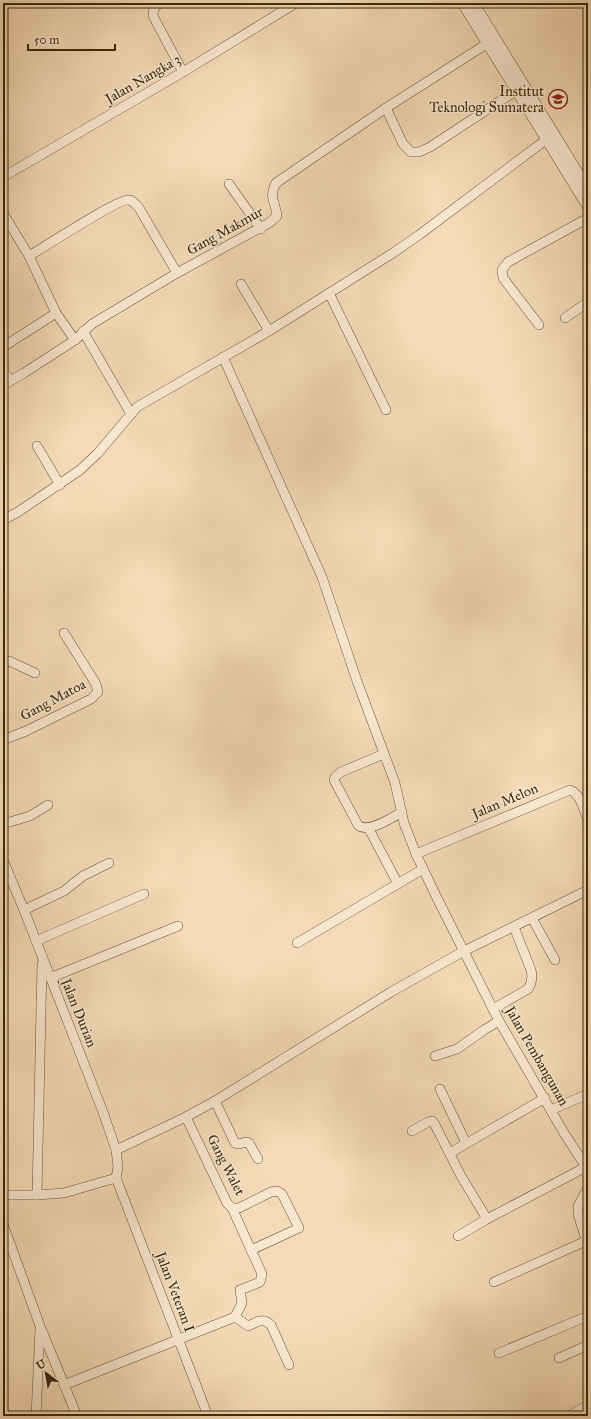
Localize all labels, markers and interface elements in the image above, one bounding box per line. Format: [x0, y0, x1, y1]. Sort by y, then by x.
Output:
scale bar [28, 26, 115, 52]
text: 50 m [34, 33, 59, 47]
street label: Jalan Nangka 3 [101, 51, 184, 109]
place label: Institut Teknologi Sumatera [429, 83, 544, 116]
school or university icon: Institut Teknologi Sumatera [547, 88, 569, 110]
street label: Gang Makmur [184, 203, 267, 259]
street label: Gang Matoa [17, 676, 89, 724]
street label: Jalan Melon [468, 779, 541, 824]
street label: Jalan Durian [56, 974, 101, 1051]
street label: Jalan Pembangunan [500, 1001, 573, 1110]
street label: Gang Walet [203, 1132, 249, 1198]
street label: Jalan Veteran I [150, 1248, 198, 1335]
north arrow [26, 1353, 66, 1393]
text: U [34, 1357, 48, 1373]

